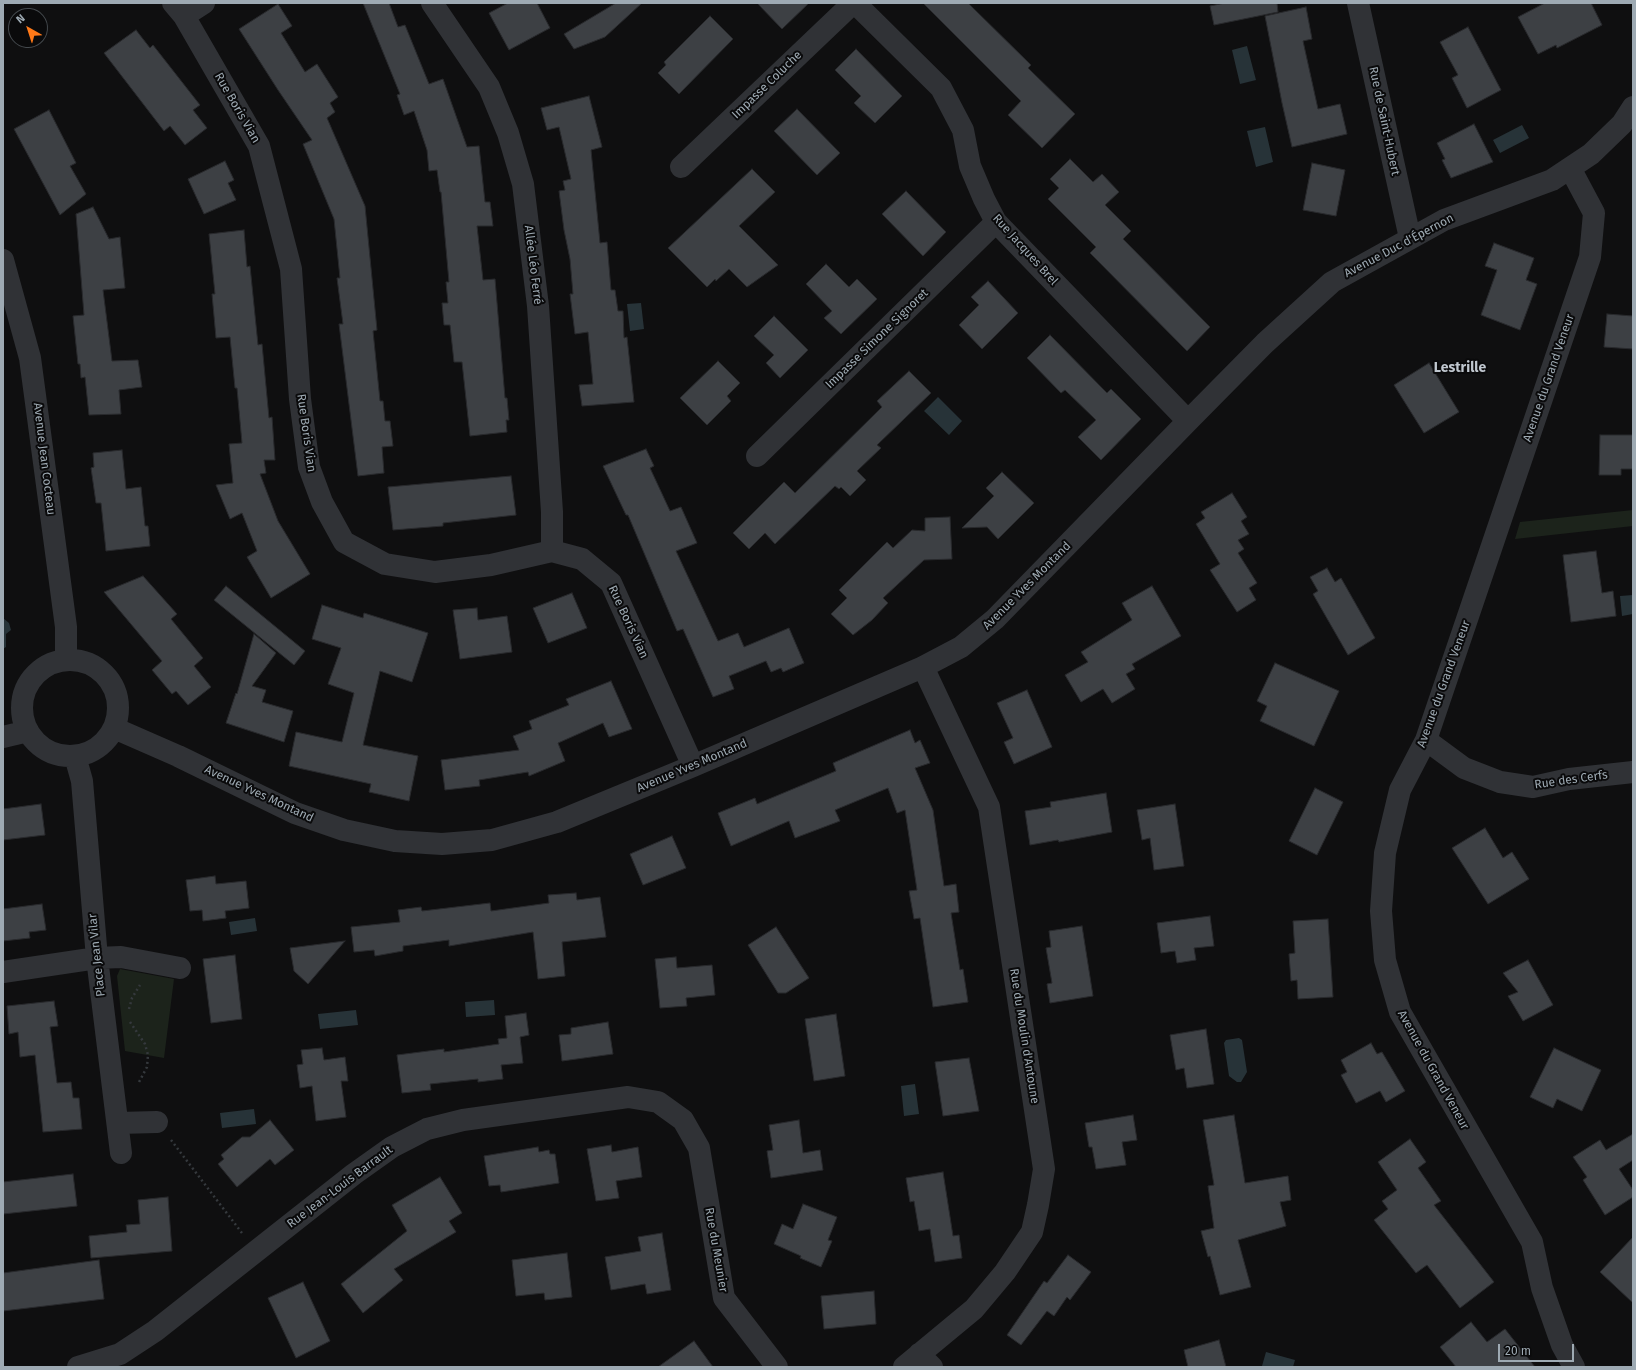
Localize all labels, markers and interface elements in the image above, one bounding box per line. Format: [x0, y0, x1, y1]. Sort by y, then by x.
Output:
north arrow [8, 8, 48, 48]
text: N [14, 12, 28, 26]
street label: Impasse Coluche [729, 48, 805, 122]
street label: Rue de Saint-Hubert [1365, 65, 1403, 177]
street label: Rue Boris Vian [211, 70, 263, 146]
street label: Rue Jacques Brel [989, 211, 1061, 289]
street label: Avenue Duc d'Épernon [1342, 211, 1456, 281]
street label: Allée Léo Ferré [521, 224, 545, 306]
street label: Impasse Simone Signoret [823, 286, 931, 392]
street label: Avenue du Grand Veneur [1520, 312, 1578, 444]
district label: Lestrille [1434, 360, 1486, 376]
street label: Rue Boris Vian [293, 393, 319, 473]
street label: Avenue Jean Cocteau [30, 402, 58, 516]
street label: Avenue Yves Montand [980, 539, 1074, 633]
street label: Rue Boris Vian [605, 583, 651, 661]
street label: Avenue du Grand Veneur [1414, 619, 1474, 749]
street label: Avenue Yves Montand [635, 736, 749, 796]
street label: Avenue Yves Montand [202, 762, 316, 826]
street label: Rue des Cerfs [1534, 768, 1608, 792]
street label: Place Jean Vilar [85, 913, 109, 997]
street label: Rue du Moulin d'Antoune [1006, 967, 1042, 1105]
street label: Avenue du Grand Veneur [1394, 1008, 1472, 1132]
street label: Rue Jean-Louis Barrault [284, 1143, 396, 1231]
street label: Rue du Meunier [701, 1207, 731, 1293]
scale bar [1500, 1336, 1576, 1362]
text: 20 m [1505, 1344, 1531, 1358]

